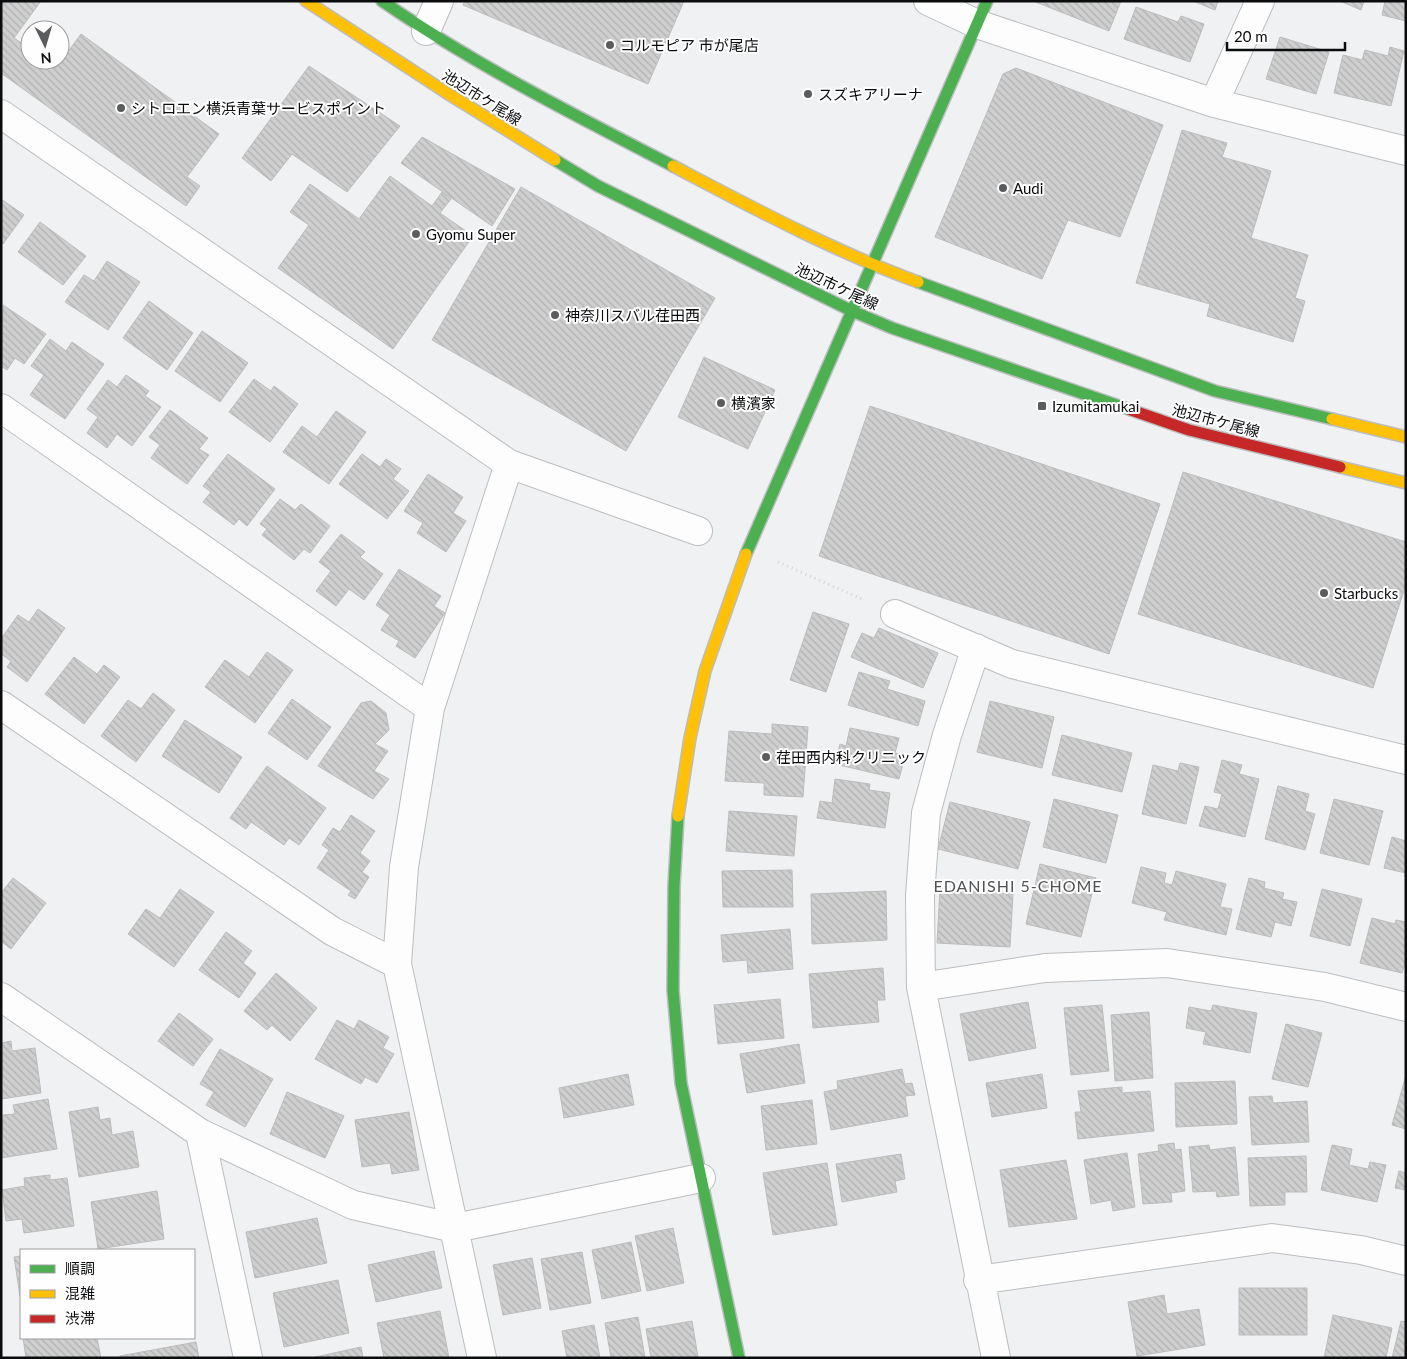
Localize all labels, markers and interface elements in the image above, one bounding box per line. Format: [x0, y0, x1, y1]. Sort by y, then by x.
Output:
north arrow [20, 20, 70, 70]
scale bar [1227, 20, 1344, 52]
text: 20 m [1234, 27, 1268, 45]
place label: コルモピア 市が尾店 [620, 36, 759, 54]
marker: コルモピア 市が尾店 [604, 39, 616, 51]
text: N [40, 50, 52, 67]
street label: 池辺市ケ尾線 [439, 66, 525, 128]
place label: スズキアリーナ [818, 85, 923, 103]
marker: スズキアリーナ [802, 88, 814, 100]
place label: シトロエン横浜青葉サービスポイント [131, 99, 386, 117]
marker: シトロエン横浜青葉サービスポイント [115, 102, 127, 114]
place label: Audi [1013, 179, 1043, 197]
marker: Audi [997, 182, 1009, 194]
place label: Gyomu Super [426, 225, 516, 243]
marker: Gyomu Super [410, 228, 422, 240]
street label: 池辺市ケ尾線 [792, 259, 882, 313]
place label: 神奈川スバル荏田西 [565, 306, 700, 324]
marker: 神奈川スバル荏田西 [549, 309, 561, 321]
place label: 横濱家 [731, 394, 776, 412]
marker: 横濱家 [715, 397, 727, 409]
place label: Izumitamukai [1052, 397, 1139, 415]
marker: Izumitamukai [1036, 400, 1048, 412]
street label: 池辺市ケ尾線 [1170, 400, 1262, 440]
place label: Starbucks [1334, 584, 1398, 602]
marker: Starbucks [1318, 587, 1330, 599]
place label: 荏田西内科クリニック [776, 748, 926, 766]
marker: 荏田西内科クリニック [760, 751, 772, 763]
district label: EDANISHI 5-CHOME [933, 876, 1103, 895]
legend [20, 1249, 195, 1339]
text: 順調 [65, 1259, 95, 1277]
text: 混雑 [65, 1284, 95, 1302]
text: 渋滞 [65, 1309, 95, 1327]

